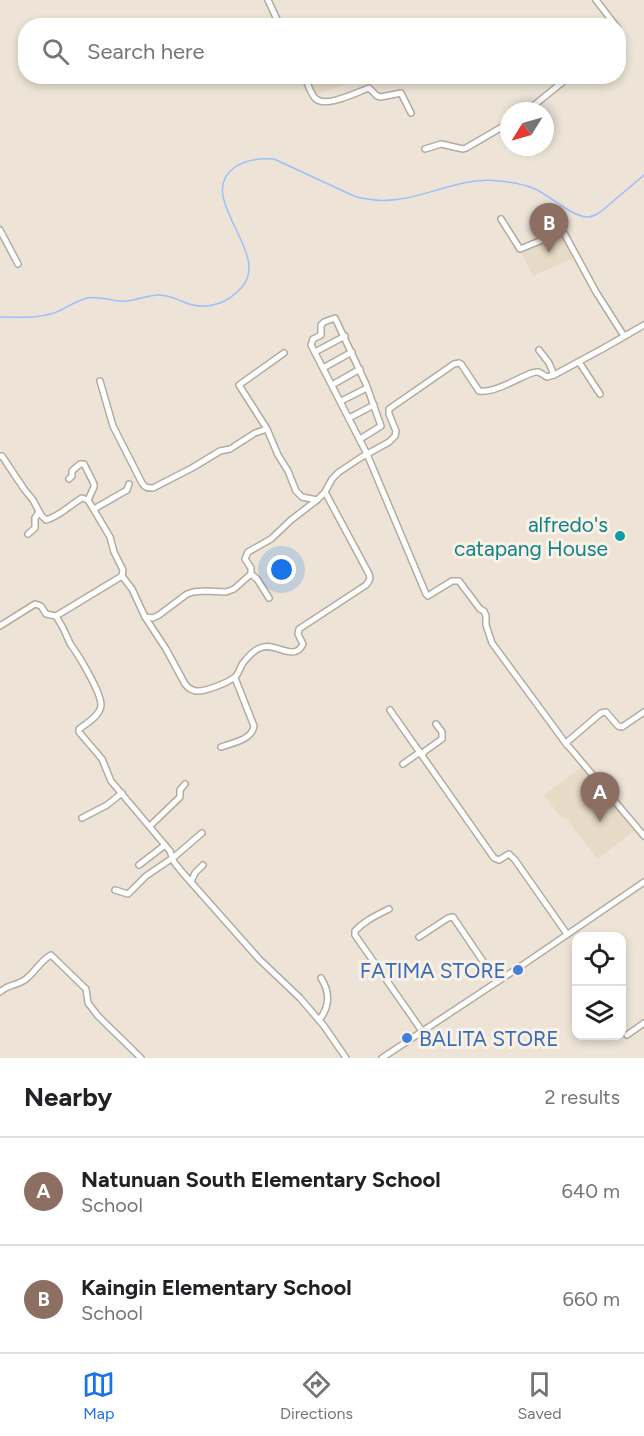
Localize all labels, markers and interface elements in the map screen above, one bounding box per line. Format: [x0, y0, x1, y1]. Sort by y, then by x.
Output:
search box [18, 18, 626, 84]
icon: search [39, 35, 72, 68]
text: Search here [87, 38, 205, 65]
north arrow [500, 102, 554, 156]
pin: B [530, 204, 568, 253]
place label: alfredo's catapang House [454, 512, 608, 561]
marker: alfredo's catapang House [613, 529, 627, 543]
your location [267, 555, 296, 584]
pin: A [580, 772, 620, 822]
map controls [572, 932, 626, 1040]
button: locate [572, 932, 626, 986]
place label: FATIMA STORE [360, 958, 506, 983]
marker: FATIMA STORE [511, 963, 525, 977]
button: layers [572, 986, 626, 1040]
place label: BALITA STORE [419, 1026, 559, 1051]
marker: BALITA STORE [400, 1031, 414, 1045]
text: Nearby [24, 1081, 112, 1113]
text: 2 results [544, 1085, 620, 1109]
text: Natunuan South Elementary School [81, 1166, 441, 1193]
text: A [36, 1179, 51, 1203]
text: 640 m [561, 1179, 620, 1203]
text: School [81, 1193, 143, 1217]
text: Kaingin Elementary School [81, 1274, 352, 1301]
text: B [37, 1287, 50, 1311]
text: 660 m [563, 1287, 620, 1311]
text: School [81, 1301, 143, 1325]
tab: Map [82, 1368, 115, 1423]
tab: Directions [280, 1368, 353, 1423]
tab: Saved [518, 1368, 562, 1423]

